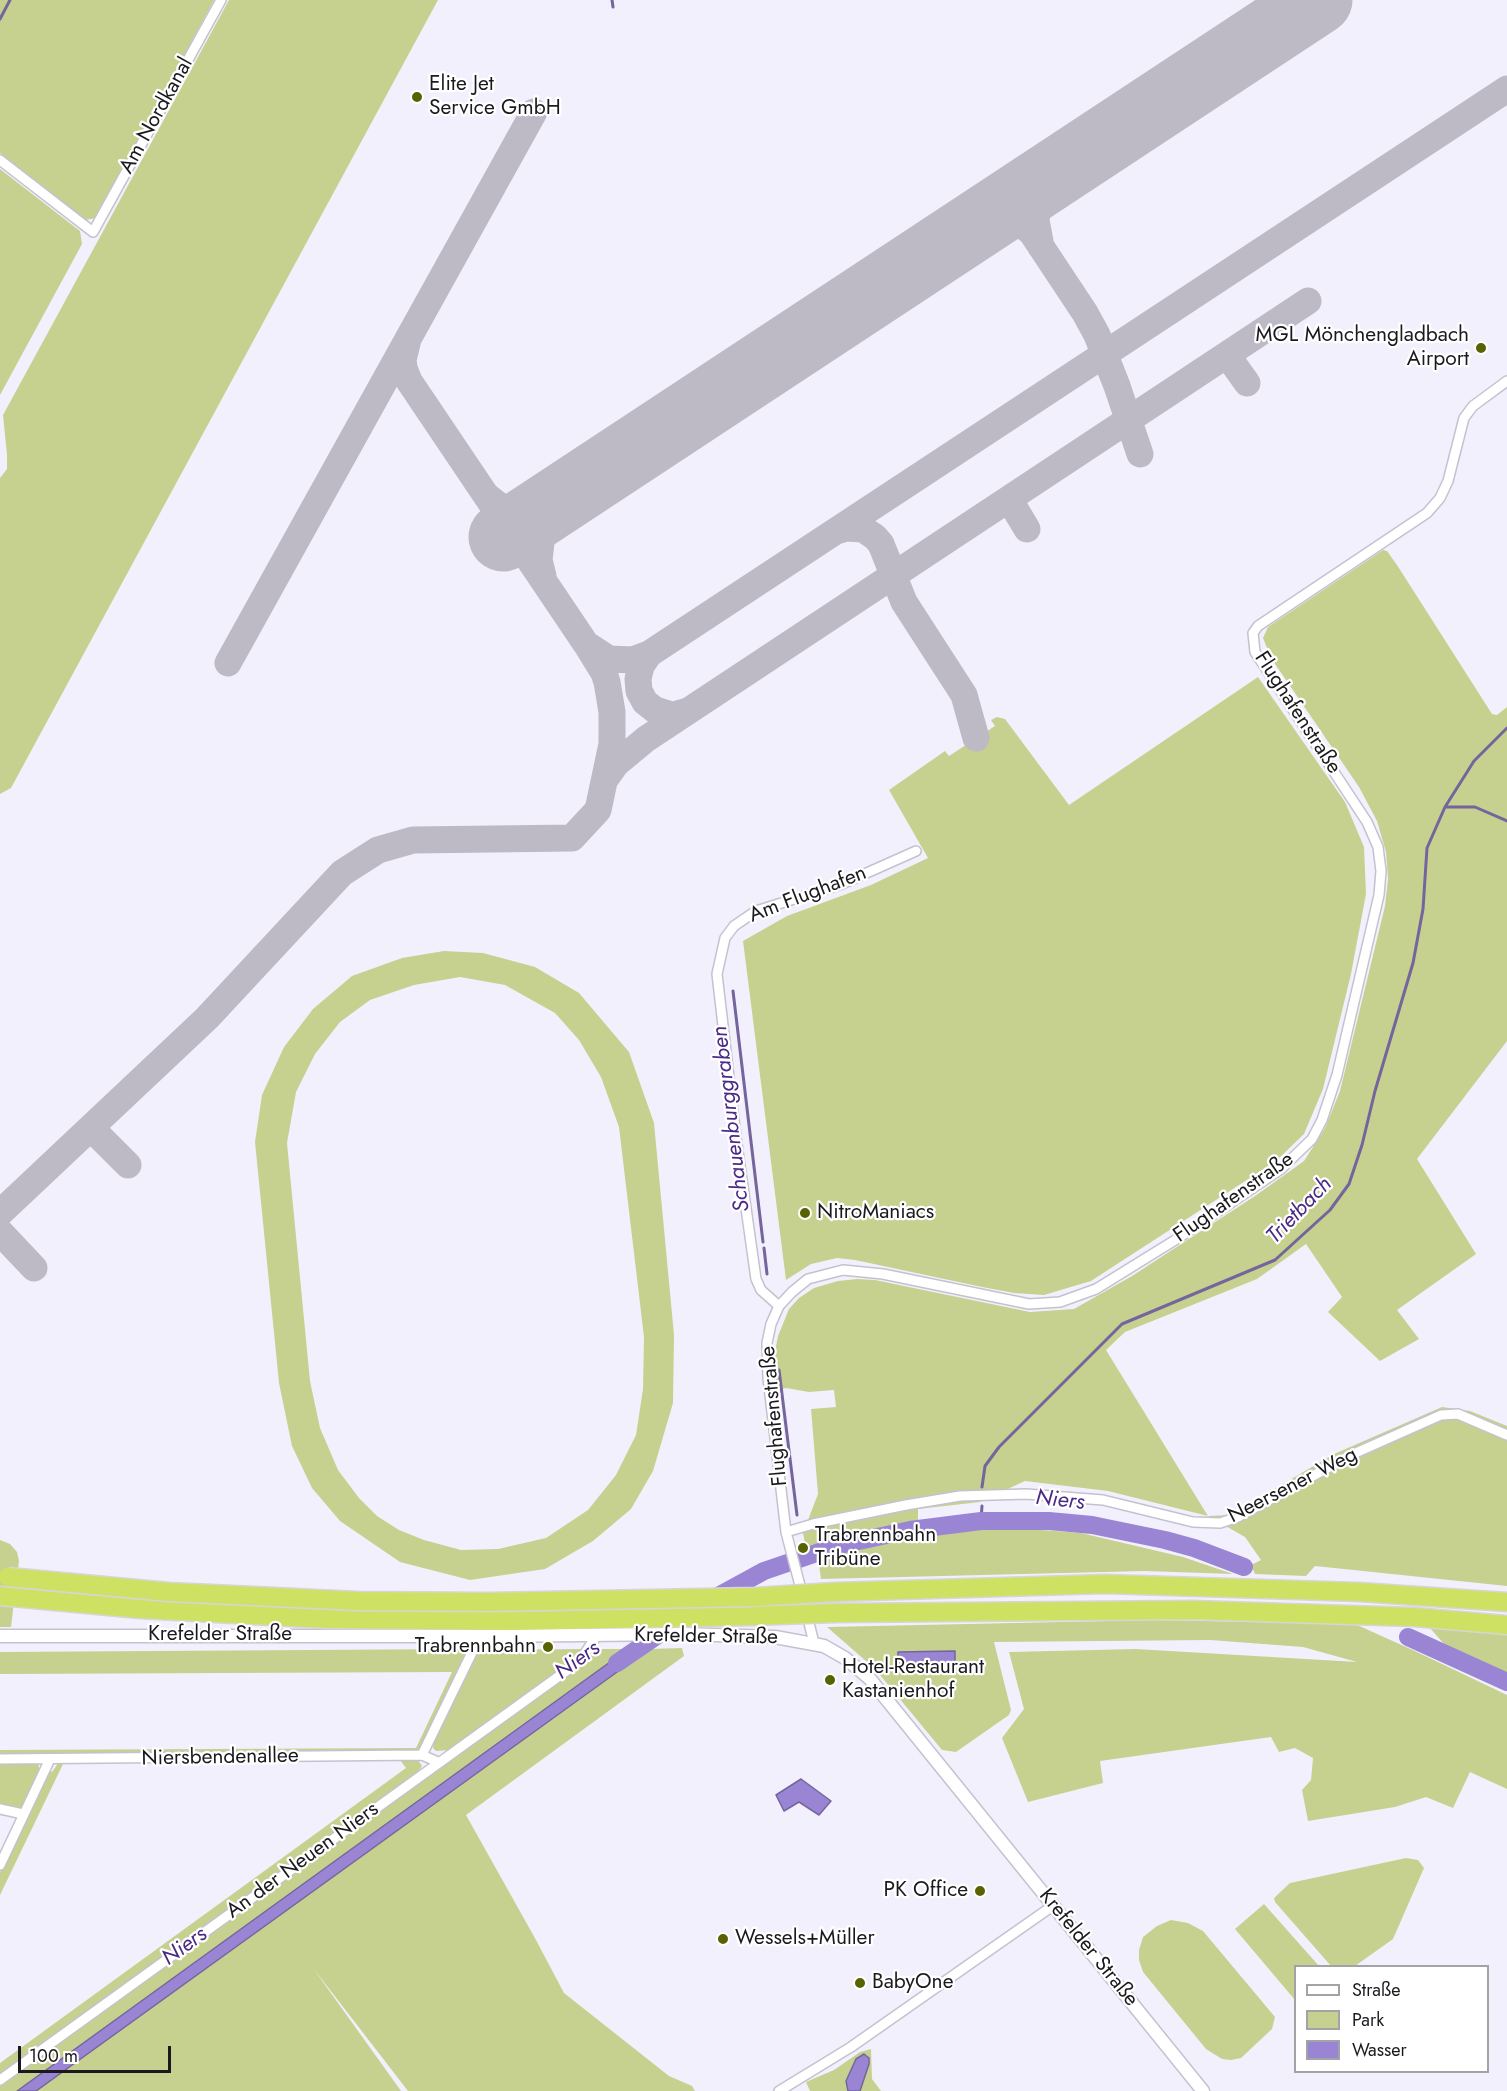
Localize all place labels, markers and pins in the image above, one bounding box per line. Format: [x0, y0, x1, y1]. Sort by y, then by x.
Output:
place label: Elite Jet Service GmbH [429, 72, 561, 122]
marker: Elite Jet Service GmbH [410, 90, 424, 104]
place label: MGL Mönchengladbach Airport [1256, 323, 1469, 373]
marker: MGL Mönchengladbach Airport [1474, 341, 1488, 355]
place label: NitroManiacs [817, 1200, 934, 1226]
marker: NitroManiacs [798, 1206, 812, 1220]
place label: Trabrennbahn Tribüne [815, 1523, 936, 1573]
marker: Trabrennbahn Tribüne [796, 1541, 810, 1555]
place label: Trabrennbahn [415, 1634, 536, 1660]
marker: Trabrennbahn [541, 1640, 555, 1654]
place label: Hotel-Restaurant Kastanienhof [842, 1655, 984, 1705]
marker: Hotel-Restaurant Kastanienhof [823, 1673, 837, 1687]
place label: PK Office [883, 1878, 968, 1904]
marker: PK Office [973, 1884, 987, 1898]
place label: Wessels+Müller [735, 1926, 875, 1952]
marker: Wessels+Müller [716, 1932, 730, 1946]
place label: BabyOne [872, 1970, 953, 1996]
marker: BabyOne [853, 1976, 867, 1990]

